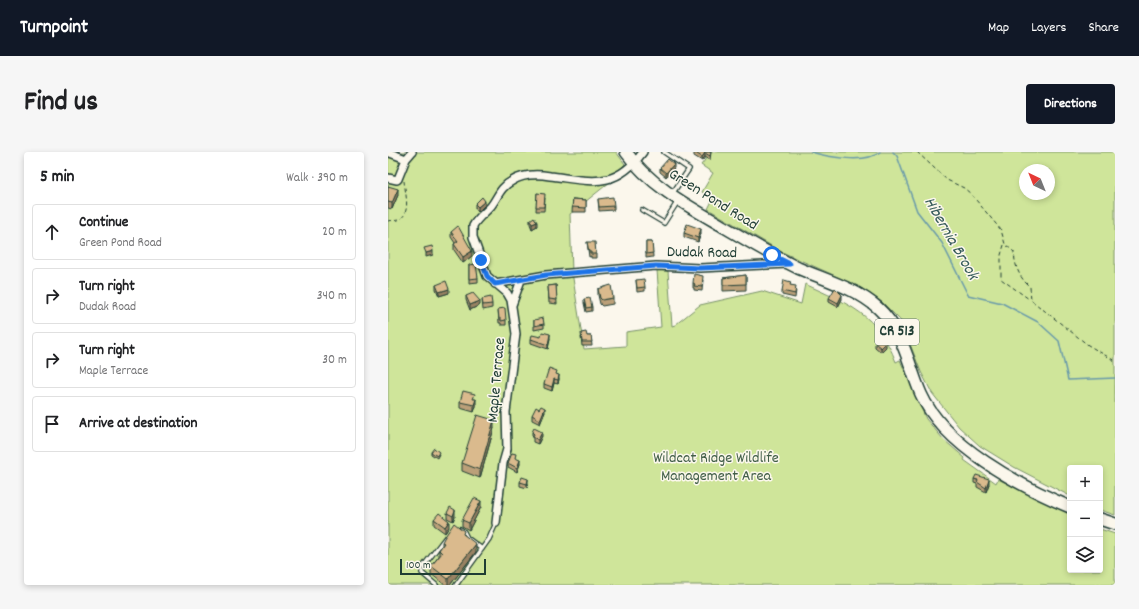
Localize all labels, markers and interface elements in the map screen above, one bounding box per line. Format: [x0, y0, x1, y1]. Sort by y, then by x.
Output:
text: Turnpoint [20, 15, 88, 42]
text: Map [988, 18, 1009, 38]
text: Layers [1031, 18, 1066, 38]
text: Share [1088, 18, 1119, 38]
text: Find us [24, 84, 98, 124]
button: Directions [1026, 84, 1115, 124]
street label: Green Pond Road [664, 163, 762, 237]
north arrow [1019, 164, 1055, 200]
text: 5 min [40, 166, 74, 190]
text: Walk · 390 m [286, 169, 348, 188]
water label: Hibernia Brook [917, 193, 984, 287]
text: Continue [79, 212, 128, 234]
icon: ahead [41, 221, 63, 243]
text: 20 m [322, 223, 347, 242]
text: Green Pond Road [79, 234, 162, 253]
street label: Dudak Road [667, 241, 737, 265]
route start [763, 246, 781, 264]
route end [472, 251, 490, 269]
text: Turn right [79, 276, 135, 298]
icon: right [41, 285, 63, 307]
text: 340 m [317, 287, 347, 306]
text: Dudak Road [79, 298, 136, 317]
road number: CR 513 [875, 319, 919, 345]
street label: Maple Terrace [482, 337, 512, 423]
text: Turn right [79, 340, 135, 362]
icon: right [41, 349, 63, 371]
text: 30 m [322, 351, 347, 370]
text: Maple Terrace [79, 362, 148, 381]
icon: arrive [41, 413, 63, 435]
text: Arrive at destination [79, 413, 197, 435]
park label: Wildcat Ridge Wildlife Management Area [653, 447, 779, 488]
map controls [1067, 465, 1103, 573]
button: + [1067, 465, 1103, 501]
button: − [1067, 501, 1103, 537]
button: layers [1067, 537, 1103, 573]
scale bar [400, 557, 486, 576]
text: 100 m [406, 558, 430, 574]

